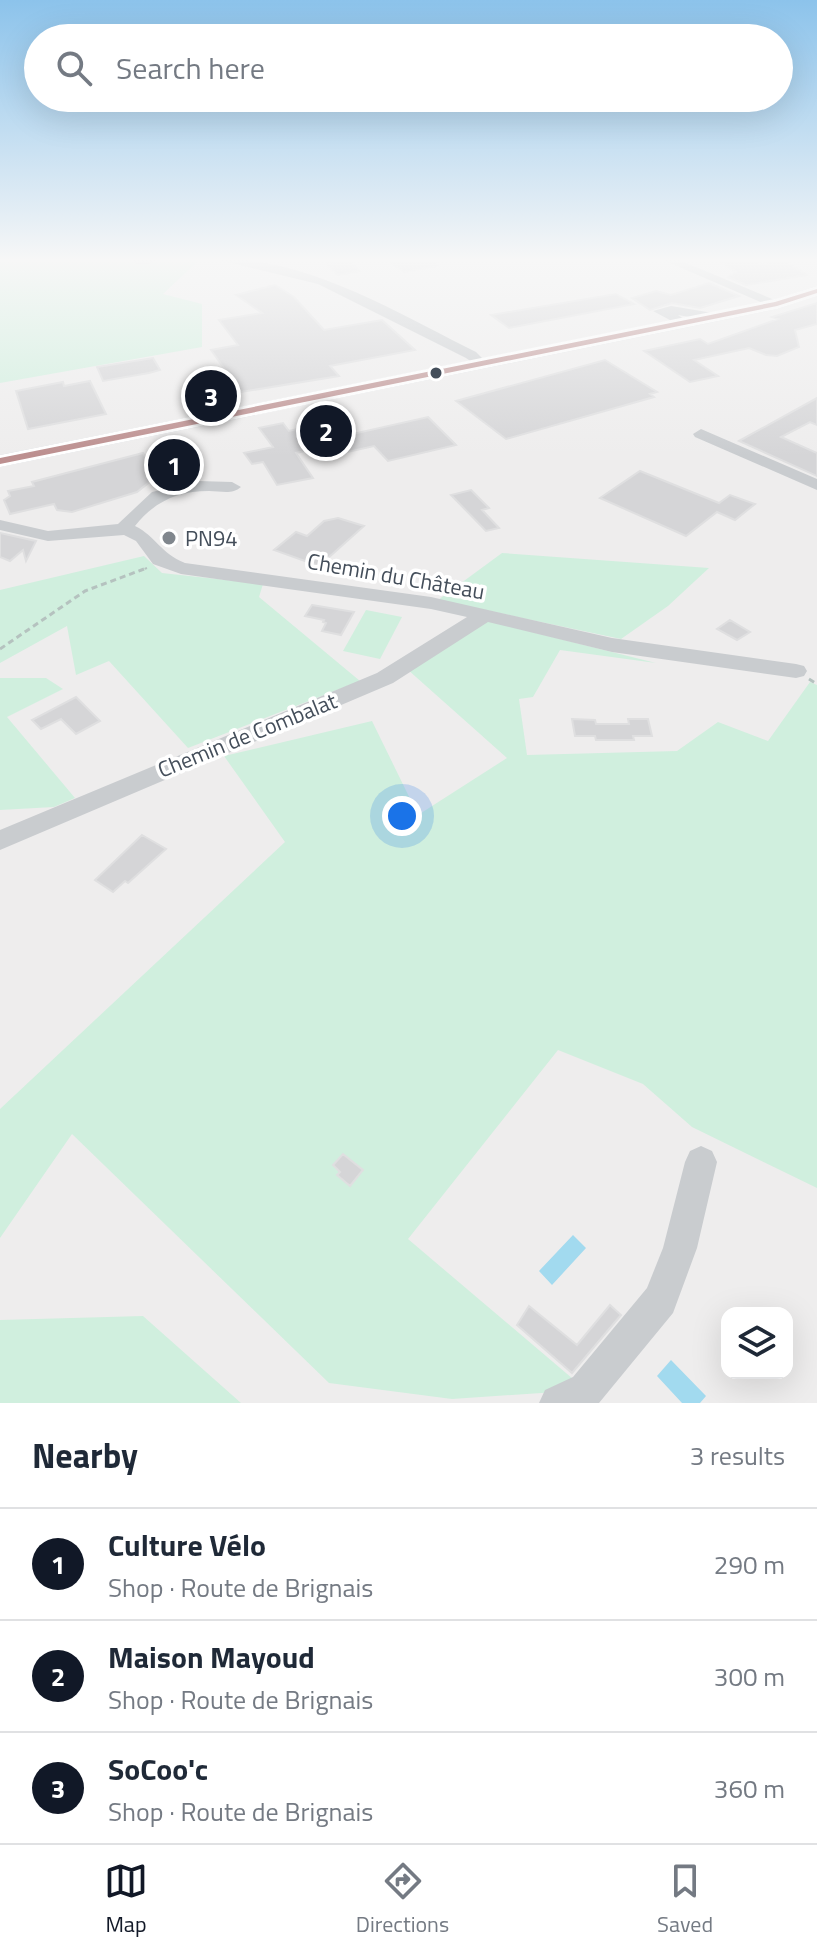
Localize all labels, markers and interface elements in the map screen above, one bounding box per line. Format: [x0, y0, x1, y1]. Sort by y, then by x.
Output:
search box [24, 24, 793, 112]
text: Search here [116, 45, 265, 91]
icon: search [52, 46, 96, 90]
unlabelled marker [428, 365, 444, 381]
pin: 3 [185, 366, 237, 426]
pin: 2 [300, 401, 352, 461]
pin: 1 [148, 435, 200, 495]
place label: PN94 [185, 521, 238, 555]
marker: PN94 [160, 529, 178, 547]
street label: Chemin du Château [305, 544, 487, 608]
street label: Chemin de Combalat [152, 683, 342, 786]
your location [382, 796, 422, 836]
map controls [721, 1307, 793, 1379]
button: layers [721, 1307, 793, 1379]
text: Nearby [32, 1429, 138, 1481]
text: 3 results [690, 1436, 785, 1475]
text: Culture Vélo [108, 1522, 266, 1568]
text: 1 [51, 1545, 65, 1584]
text: 290 m [714, 1545, 785, 1584]
text: Shop · Route de Brignais [108, 1568, 373, 1607]
text: Maison Mayoud [108, 1634, 315, 1680]
text: 2 [51, 1657, 65, 1696]
text: 300 m [714, 1657, 785, 1696]
text: Shop · Route de Brignais [108, 1680, 373, 1719]
text: SoCoo'c [108, 1746, 208, 1792]
text: 3 [51, 1769, 65, 1808]
text: 360 m [714, 1769, 785, 1808]
text: Shop · Route de Brignais [108, 1792, 373, 1831]
tab: Map [104, 1859, 148, 1941]
tab: Directions [356, 1859, 449, 1941]
tab: Saved [657, 1859, 713, 1941]

